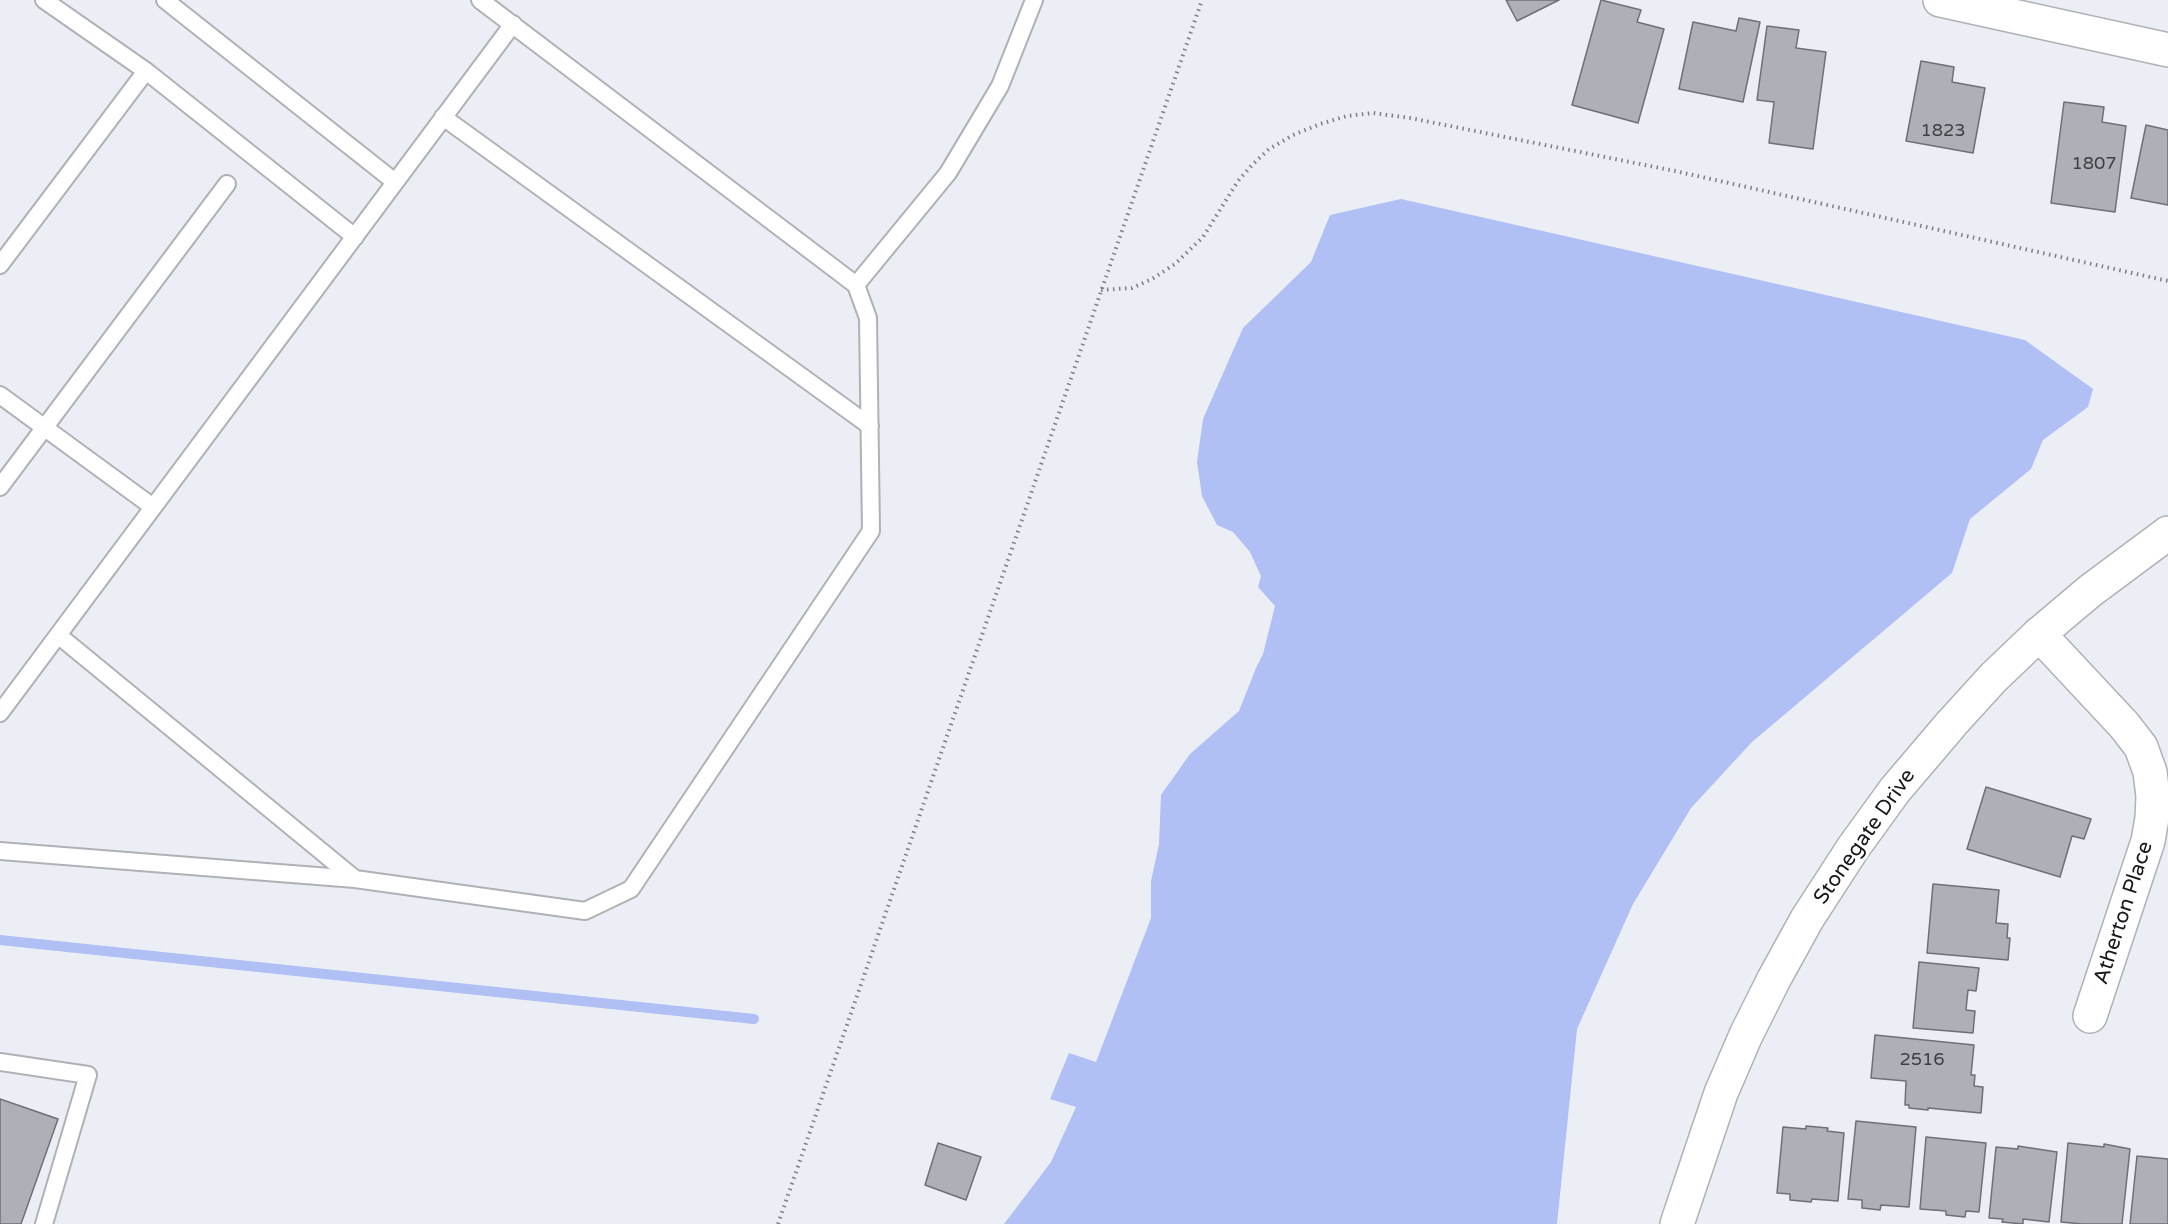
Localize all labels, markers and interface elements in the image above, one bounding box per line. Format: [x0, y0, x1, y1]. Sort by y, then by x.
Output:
house number: 1823 [1920, 120, 1966, 142]
house number: 1807 [2071, 153, 2117, 175]
street label: Stonegate Drive [1809, 764, 1921, 910]
street label: Atherton Place [2089, 838, 2159, 988]
house number: 2516 [1899, 1049, 1945, 1071]

